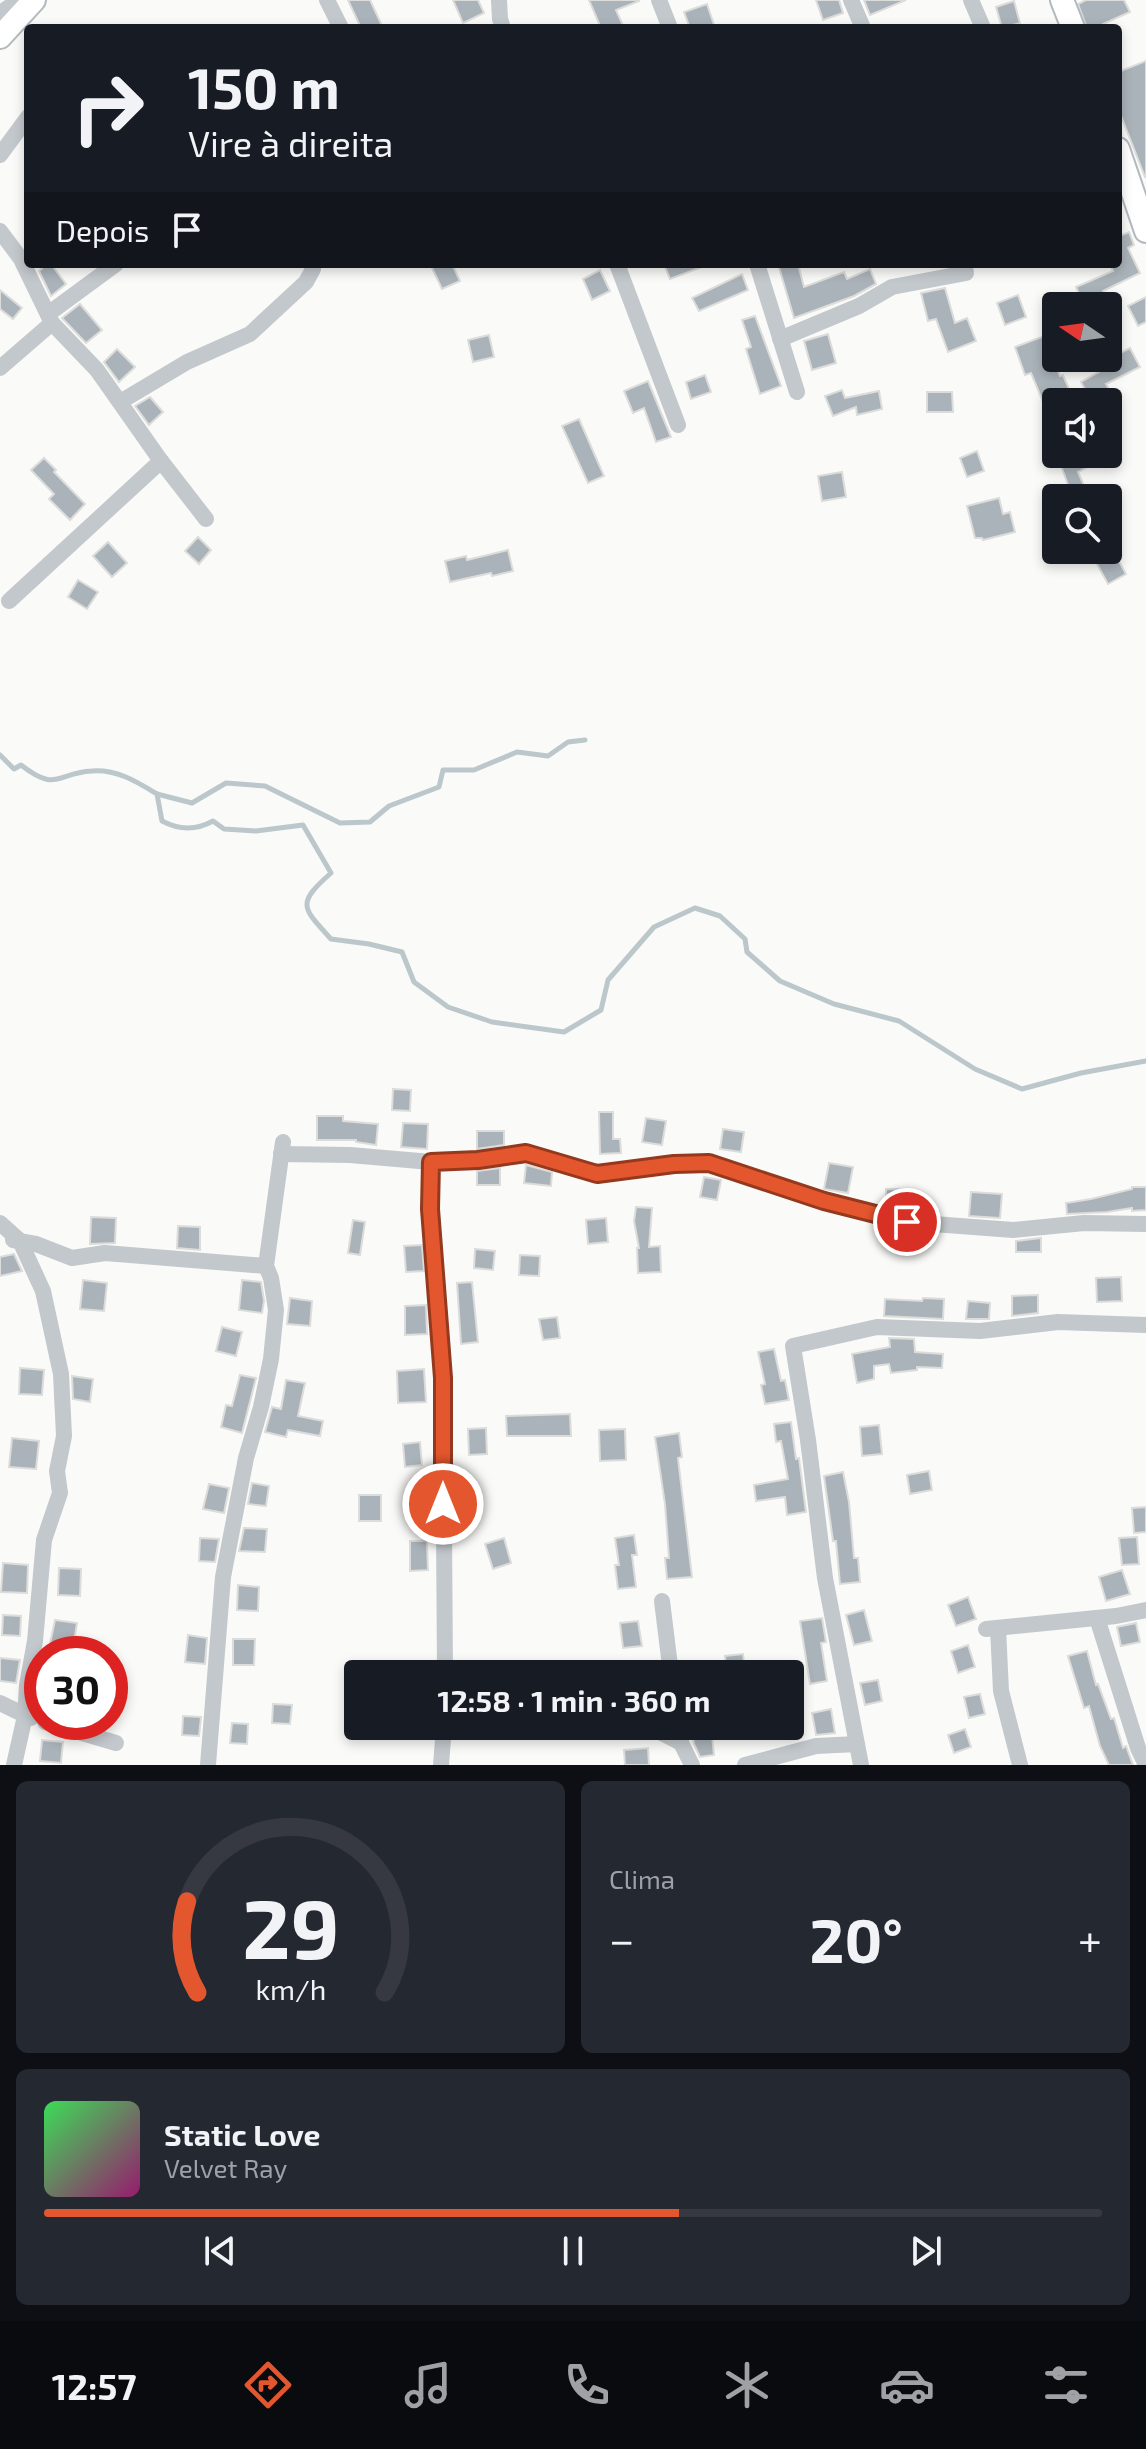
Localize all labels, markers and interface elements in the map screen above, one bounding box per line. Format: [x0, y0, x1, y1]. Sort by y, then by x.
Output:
text: 150 m [188, 53, 340, 120]
icon: right [56, 56, 160, 160]
text: Vire à direita [188, 121, 393, 164]
icon: arrive [165, 208, 209, 252]
text: Depois [56, 212, 149, 248]
north arrow [1042, 292, 1122, 372]
map controls [1042, 292, 1122, 564]
button: sound [1042, 388, 1122, 468]
button: search [1042, 484, 1122, 564]
pin [873, 1188, 941, 1256]
icon: arrive [885, 1200, 929, 1244]
position arrow [401, 1462, 485, 1546]
speed limit sign: 30 [24, 1636, 128, 1740]
text: 12:58 · 1 min · 360 m [437, 1682, 711, 1718]
text: Clima [609, 1863, 675, 1894]
text: 29 [242, 1876, 339, 1976]
text: 20° [810, 1903, 903, 1975]
text: − [609, 1912, 635, 1965]
text: + [1078, 1912, 1102, 1965]
text: km/h [255, 1971, 326, 2006]
text: Static Love [164, 2116, 320, 2152]
text: Velvet Ray [164, 2152, 287, 2183]
icon: previous [198, 2229, 242, 2273]
icon: pause [551, 2229, 595, 2273]
icon: next [904, 2229, 948, 2273]
icon: directions [240, 2357, 296, 2413]
icon: music [400, 2357, 456, 2413]
icon: phone [559, 2357, 615, 2413]
icon: climate [719, 2357, 775, 2413]
icon: car [879, 2357, 935, 2413]
icon: filters [1038, 2357, 1094, 2413]
text: 12:57 [52, 2364, 136, 2407]

